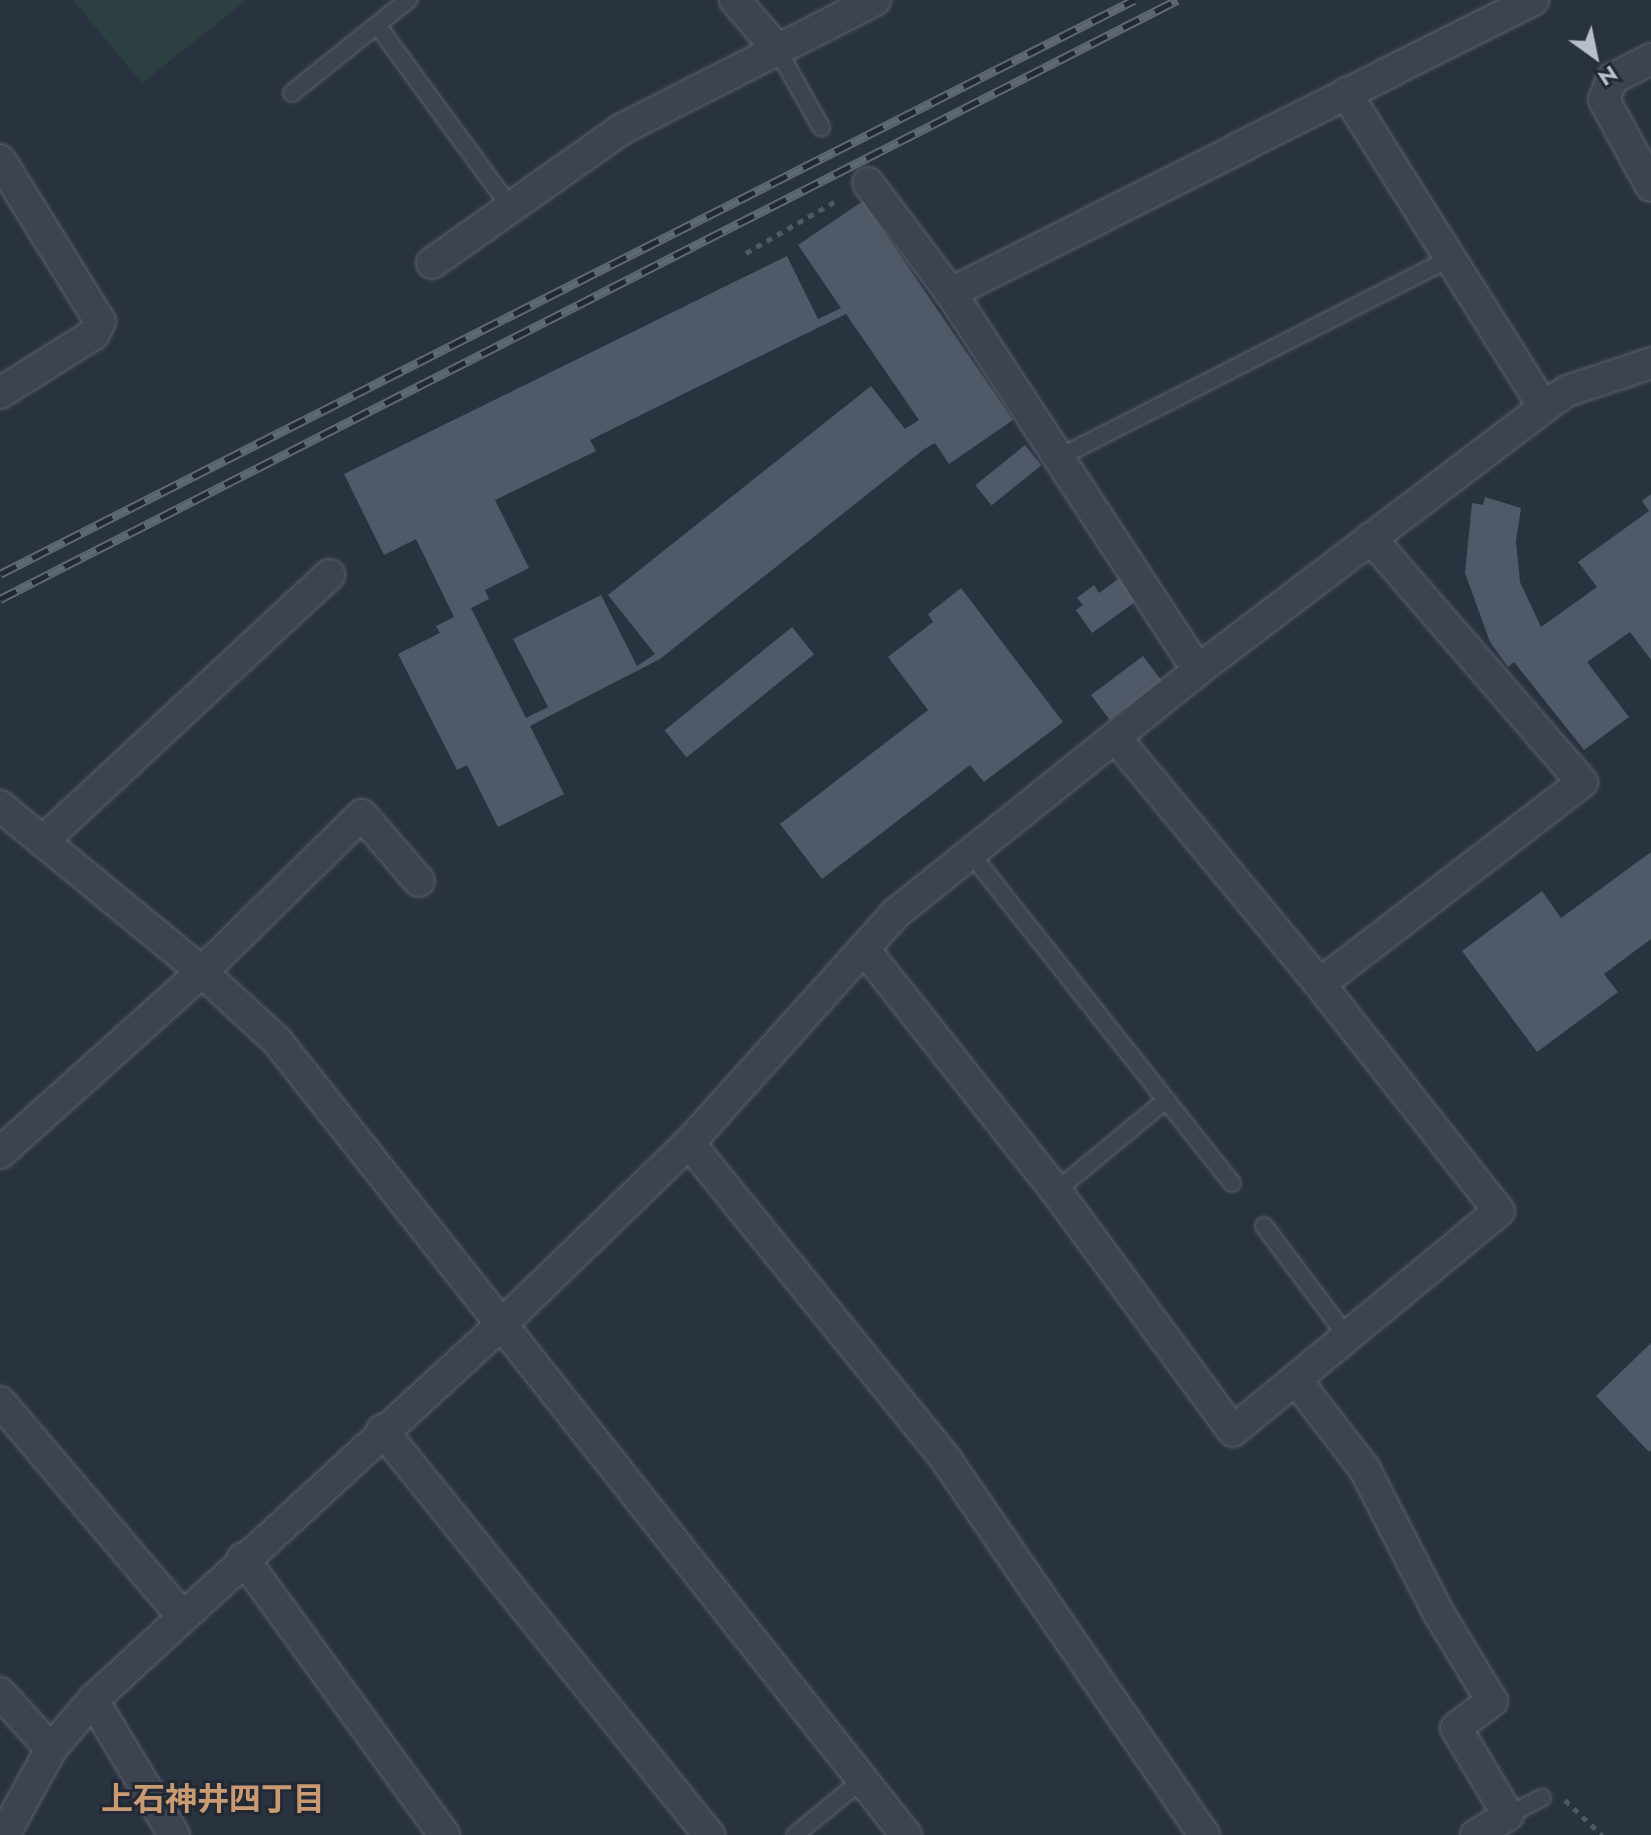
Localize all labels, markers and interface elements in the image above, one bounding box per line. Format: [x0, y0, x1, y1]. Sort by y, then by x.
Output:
north arrow [1555, 16, 1635, 96]
text: N [1592, 58, 1624, 94]
district label: 上石神井四丁目 [101, 1780, 325, 1818]

